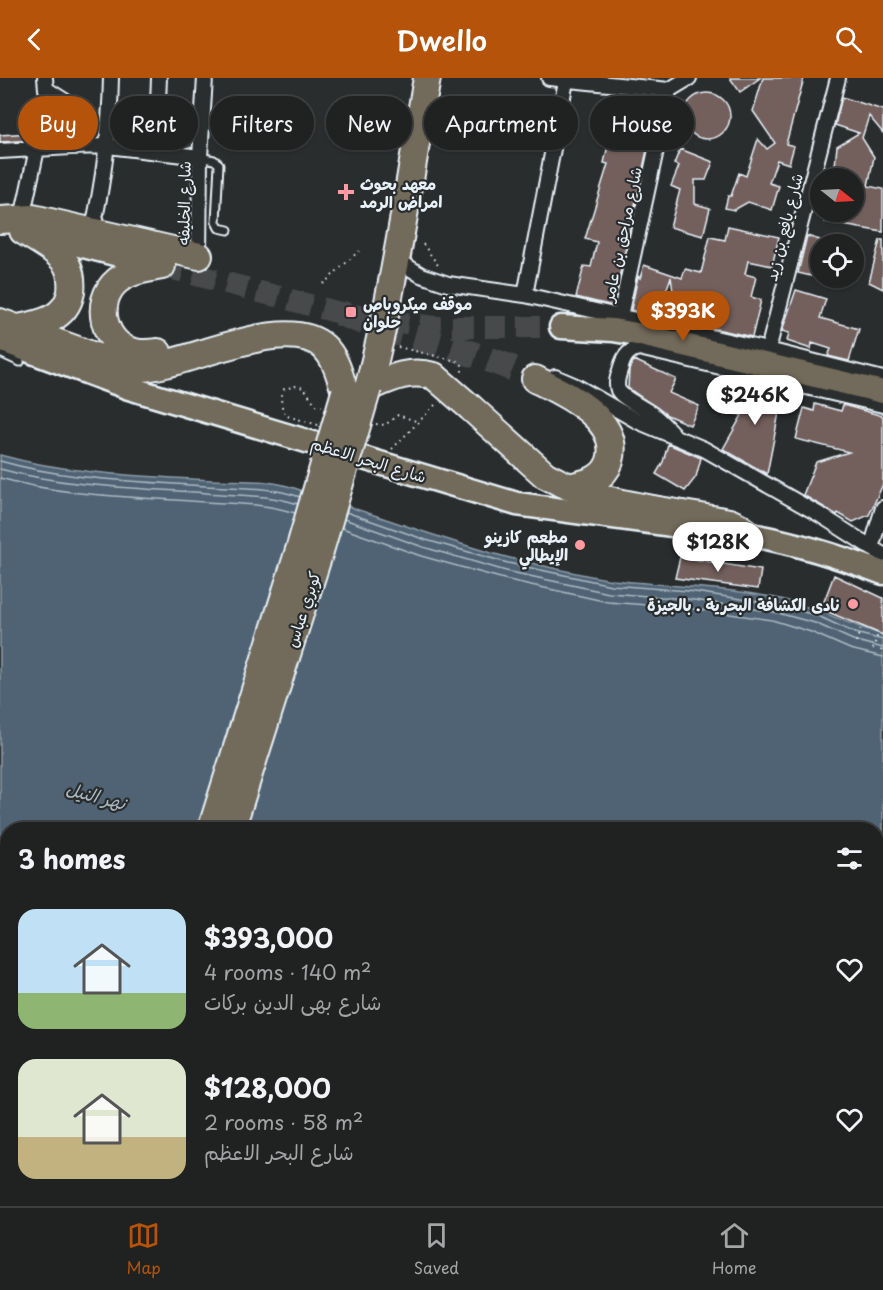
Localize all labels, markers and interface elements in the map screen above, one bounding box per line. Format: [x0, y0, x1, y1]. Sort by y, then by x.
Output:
text: Dwello [396, 19, 487, 60]
icon: back [18, 23, 51, 56]
icon: search [832, 23, 865, 56]
chip: Buy [18, 96, 98, 150]
chip: Rent [110, 96, 198, 150]
chip: Filters [210, 96, 314, 150]
chip: New [326, 96, 412, 150]
chip: Apartment [424, 96, 578, 150]
chip: House [590, 96, 694, 150]
street label: شارع الخليفه [170, 161, 197, 245]
street label: شارع مراحق بن عامر [595, 165, 648, 306]
north arrow [810, 168, 864, 222]
map controls [810, 168, 864, 288]
street label: شارع يافع بن زيد [758, 170, 809, 284]
place label: معهد بحوث امراض الرمد [360, 171, 442, 213]
marker: معهد بحوث امراض الرمد [337, 183, 355, 201]
button: locate [810, 234, 864, 288]
place label: موقف ميكروباص حلوان [363, 291, 472, 333]
pin: $393K [641, 291, 725, 342]
text: $393K [651, 295, 715, 325]
marker: موقف ميكروباص حلوان [344, 305, 358, 319]
pin: $246K [713, 375, 797, 426]
text: $246K [720, 379, 790, 409]
street label: شارع البحر الاعظم [308, 430, 430, 490]
pin: $128K [676, 522, 760, 573]
place label: مطعم كازينو الإيطالي [484, 524, 568, 570]
text: $128K [686, 526, 750, 556]
marker: مطعم كازينو الإيطالي [573, 538, 587, 552]
street label: كوبري عباس [278, 568, 327, 650]
place label: نادى الكشافة البحرية . بالجيزة [647, 592, 841, 616]
marker: نادى الكشافة البحرية . بالجيزة [846, 597, 860, 611]
water label: نهر النيل [63, 774, 131, 817]
text: 3 homes [18, 839, 125, 878]
icon: filters [833, 842, 866, 875]
text: $393,000 [204, 918, 333, 957]
icon: home [66, 933, 138, 1005]
icon: heart [833, 953, 866, 986]
text: 4 rooms · 140 m² [204, 957, 371, 987]
text: شارع بهى الدين بركات [204, 987, 382, 1017]
text: $128,000 [204, 1068, 331, 1107]
icon: home [66, 1083, 138, 1155]
icon: heart [833, 1103, 866, 1136]
text: 2 rooms · 58 m² [204, 1107, 363, 1137]
text: شارع البحر الاعظم [204, 1137, 354, 1167]
tab: Map [126, 1219, 161, 1279]
tab: Saved [414, 1219, 459, 1279]
tab: Home [712, 1219, 757, 1279]

